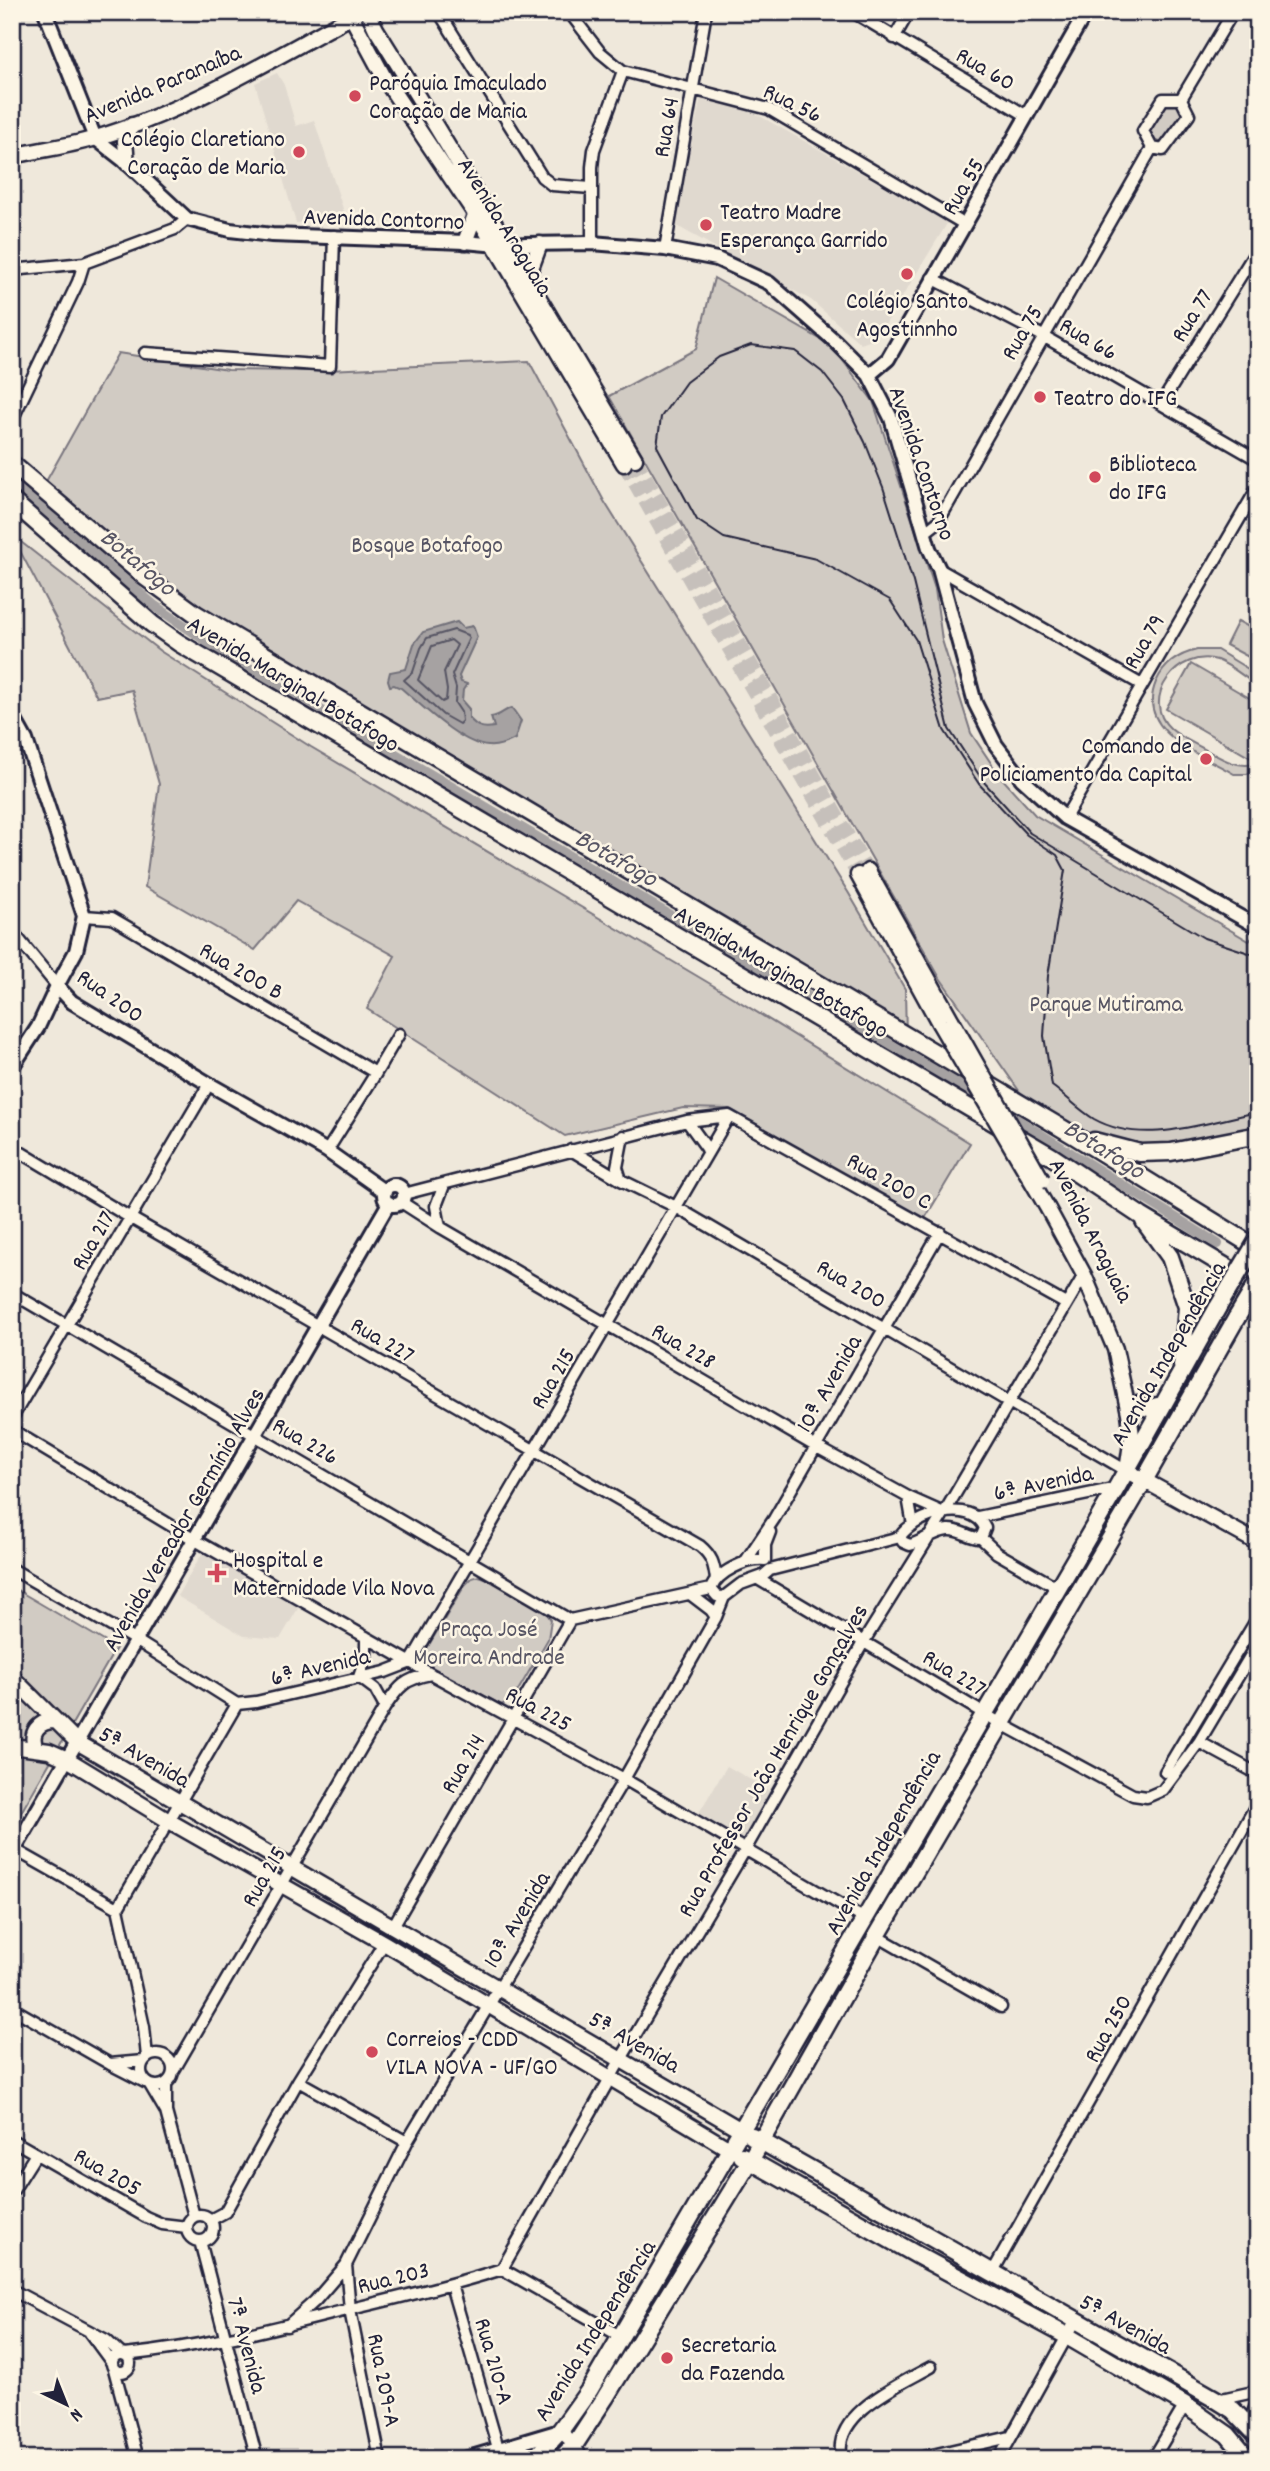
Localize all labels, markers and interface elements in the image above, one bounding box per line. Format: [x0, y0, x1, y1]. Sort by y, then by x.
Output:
street label: Avenida Paranaíba [79, 37, 248, 134]
street label: Rua 60 [948, 40, 1021, 101]
place label: Paróquia Imaculado Coração de Maria [369, 68, 547, 130]
street label: Rua 56 [757, 76, 827, 133]
marker: Paróquia Imaculado Coração de Maria [347, 88, 363, 104]
street label: Rua 64 [646, 95, 690, 160]
place label: Colégio Claretiano Coração de Maria [121, 124, 286, 186]
marker: Colégio Claretiano Coração de Maria [291, 144, 307, 160]
street label: Avenida Araguaia [447, 152, 560, 304]
street label: Rua 55 [935, 153, 995, 222]
place label: Teatro Madre Esperança Garrido [720, 197, 888, 259]
street label: Avenida Contorno [303, 201, 465, 241]
marker: Teatro Madre Esperança Garrido [698, 217, 714, 233]
marker: Colégio Santo Agostinnho [899, 266, 915, 282]
street label: Rua 77 [1164, 283, 1223, 350]
place label: Colégio Santo Agostinnho [846, 286, 968, 348]
street label: Rua 75 [994, 299, 1053, 368]
street label: Rua 66 [1052, 310, 1123, 371]
street label: Avenida Contorno [878, 382, 962, 546]
place label: Teatro do IFG [1054, 383, 1177, 417]
marker: Teatro do IFG [1032, 389, 1048, 405]
place label: Biblioteca do IFG [1109, 449, 1197, 511]
marker: Biblioteca do IFG [1087, 469, 1103, 485]
water label: Botafogo [91, 521, 184, 607]
park label: Bosque Botafogo [351, 530, 503, 564]
street label: Rua 79 [1116, 608, 1175, 677]
street label: Avenida Marginal Botafogo [180, 609, 405, 763]
place label: Comando de Policiamento da Capital [979, 731, 1192, 793]
marker: Comando de Policiamento da Capital [1198, 751, 1214, 767]
water label: Botafogo [567, 822, 664, 899]
street label: Avenida Marginal Botafogo [667, 898, 894, 1049]
street label: Rua 200 B [192, 935, 289, 1010]
street label: Rua 200 [69, 962, 150, 1033]
park label: Parque Mutirama [1029, 989, 1184, 1023]
water label: Botafogo [1055, 1112, 1152, 1191]
street label: Rua 200 C [840, 1145, 937, 1220]
street label: Avenida Araguaia [1038, 1153, 1141, 1310]
street label: Rua 217 [64, 1205, 125, 1278]
street label: Rua 200 [809, 1252, 892, 1319]
street label: Avenida Independência [1103, 1255, 1237, 1453]
street label: Rua 227 [343, 1310, 420, 1374]
street label: Rua 228 [644, 1316, 721, 1380]
street label: 10ª Avenida [789, 1329, 873, 1440]
street label: Rua 215 [523, 1343, 586, 1416]
street label: Avenida Vereador Germínio Alves [96, 1382, 275, 1659]
street label: Rua 226 [265, 1410, 344, 1475]
street label: 6ª Avenida [991, 1458, 1097, 1512]
place label: Hospital e Maternidade Vila Nova [233, 1545, 435, 1607]
marker: Hospital e Maternidade Vila Nova [207, 1563, 227, 1583]
street label: Rua Professor João Henrique Gonçalves [671, 1599, 878, 1924]
park label: Praça José Moreira Andrade [413, 1614, 565, 1676]
street label: 6ª Avenida [268, 1641, 374, 1697]
street label: Rua 227 [915, 1642, 992, 1707]
street label: Rua 225 [498, 1679, 577, 1742]
street label: 5ª Avenida [91, 1719, 196, 1799]
street label: Rua 214 [434, 1728, 495, 1801]
street label: Avenida Independência [818, 1744, 952, 1942]
street label: Rua 215 [234, 1841, 297, 1914]
street label: 10ª Avenida [476, 1865, 561, 1975]
street label: Rua 250 [1077, 1989, 1142, 2070]
street label: 5ª Avenida [581, 2004, 686, 2084]
place label: Correios - CDD VILA NOVA - UF/GO [386, 2024, 558, 2086]
marker: Correios - CDD VILA NOVA - UF/GO [364, 2044, 380, 2060]
street label: Rua 205 [66, 2141, 147, 2207]
street label: Avenida Independência [527, 2234, 667, 2429]
street label: Rua 203 [354, 2255, 433, 2305]
street label: 5ª Avenida [1072, 2286, 1177, 2365]
street label: 7ª Avenida [216, 2294, 274, 2398]
street label: Rua 210-A [464, 2314, 521, 2409]
place label: Secretaria da Fazenda [681, 2330, 785, 2392]
street label: Rua 209-A [356, 2331, 408, 2430]
marker: Secretaria da Fazenda [659, 2350, 675, 2366]
north arrow [32, 2370, 102, 2440]
text: N [63, 2401, 88, 2427]

